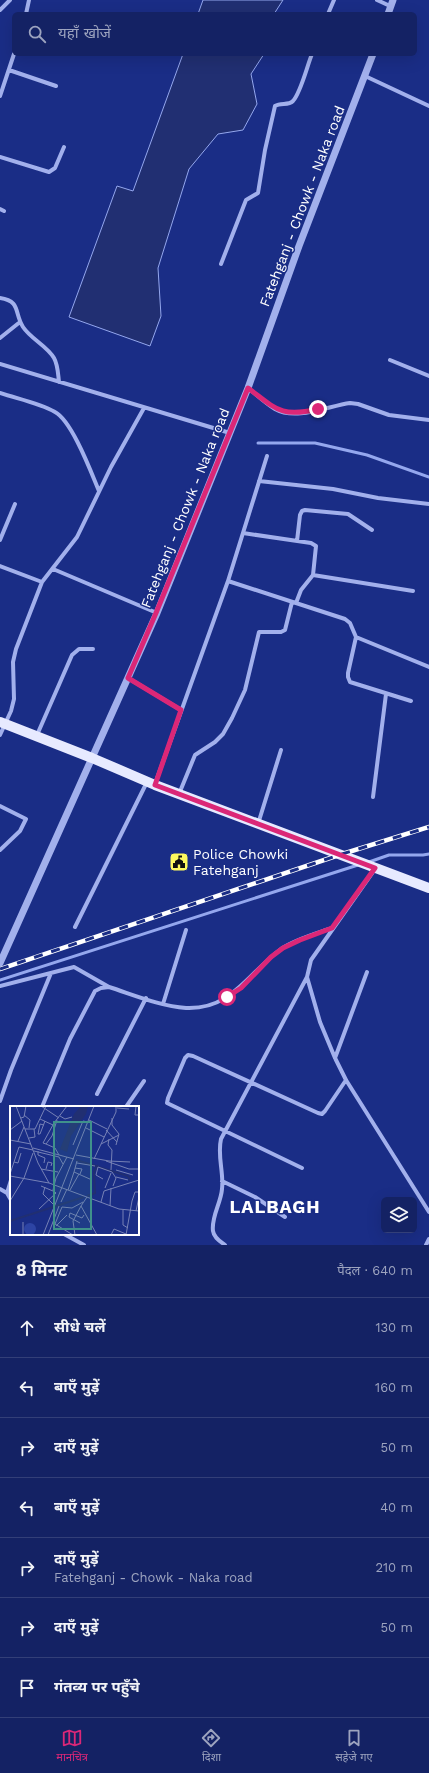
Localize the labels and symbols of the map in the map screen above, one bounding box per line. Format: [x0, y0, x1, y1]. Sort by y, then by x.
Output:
street label: Fatehganj - Chowk - Naka road [256, 103, 348, 309]
route end [309, 400, 327, 418]
street label: Fatehganj - Chowk - Naka road [138, 406, 232, 610]
place label: Police Chowki Fatehganj [193, 846, 288, 878]
public building icon: Police Chowki Fatehganj [168, 851, 190, 873]
route start [218, 988, 236, 1006]
inset map [10, 1106, 139, 1235]
district label: LALBAGH [229, 1196, 321, 1217]

